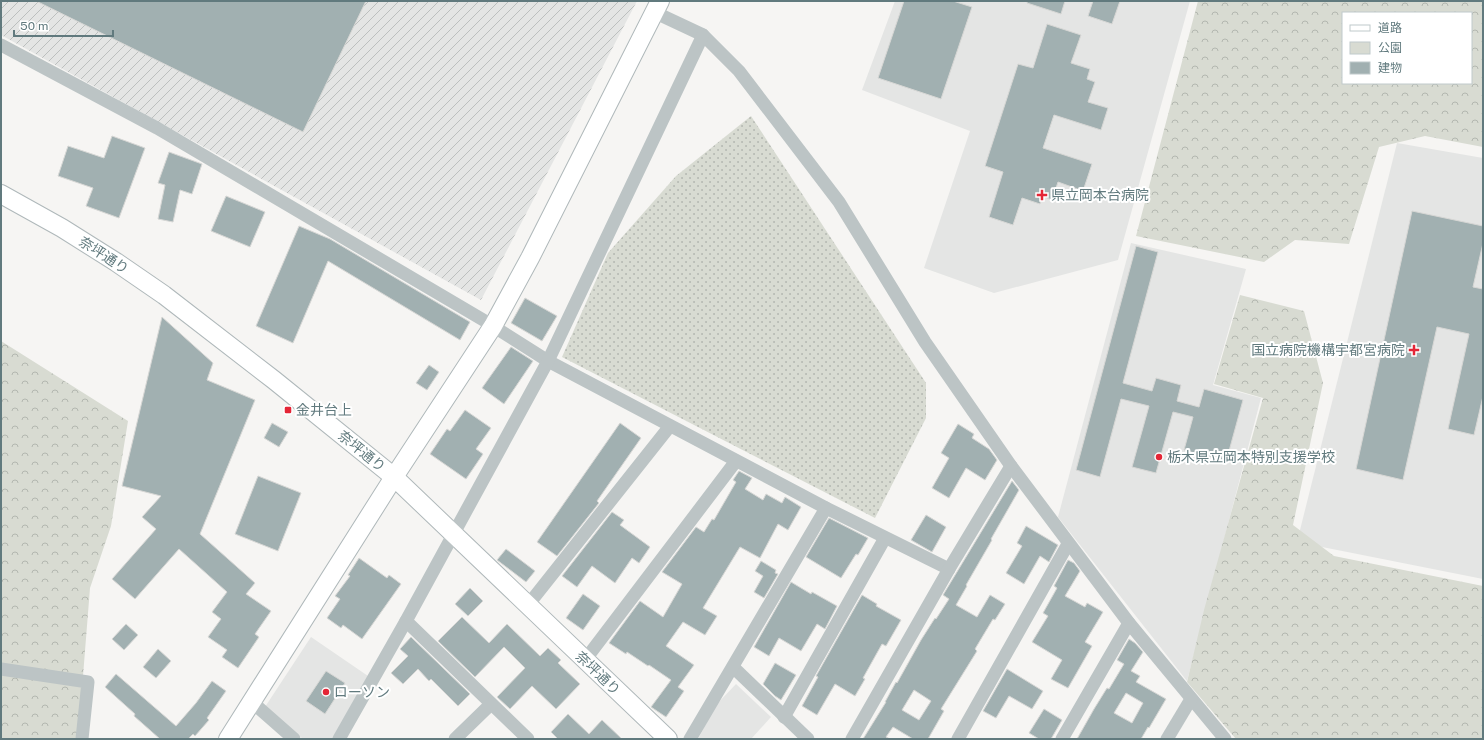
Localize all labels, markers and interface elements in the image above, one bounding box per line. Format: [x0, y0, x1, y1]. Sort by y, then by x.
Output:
scale bar [14, 12, 113, 38]
legend [1342, 12, 1472, 84]
text: 50 m [20, 19, 48, 33]
text: 道路 [1378, 21, 1402, 35]
text: 公園 [1378, 41, 1402, 55]
text: 建物 [1378, 61, 1402, 75]
place label: 県立岡本台病院 [1051, 187, 1149, 203]
marker: 県立岡本台病院 [1036, 189, 1048, 201]
street label: 奈坪通り [76, 233, 132, 277]
place label: 国立病院機構宇都宮病院 [1251, 342, 1405, 358]
marker: 国立病院機構宇都宮病院 [1408, 344, 1420, 356]
place label: 金井台上 [296, 402, 352, 418]
marker: 金井台上 [283, 405, 293, 415]
street label: 奈坪通り [335, 427, 389, 475]
place label: 栃木県立岡本特別支援学校 [1167, 449, 1335, 465]
marker: 栃木県立岡本特別支援学校 [1154, 452, 1164, 462]
street label: 奈坪通り [572, 648, 624, 698]
place label: ローソン [334, 684, 390, 700]
marker: ローソン [321, 687, 331, 697]

